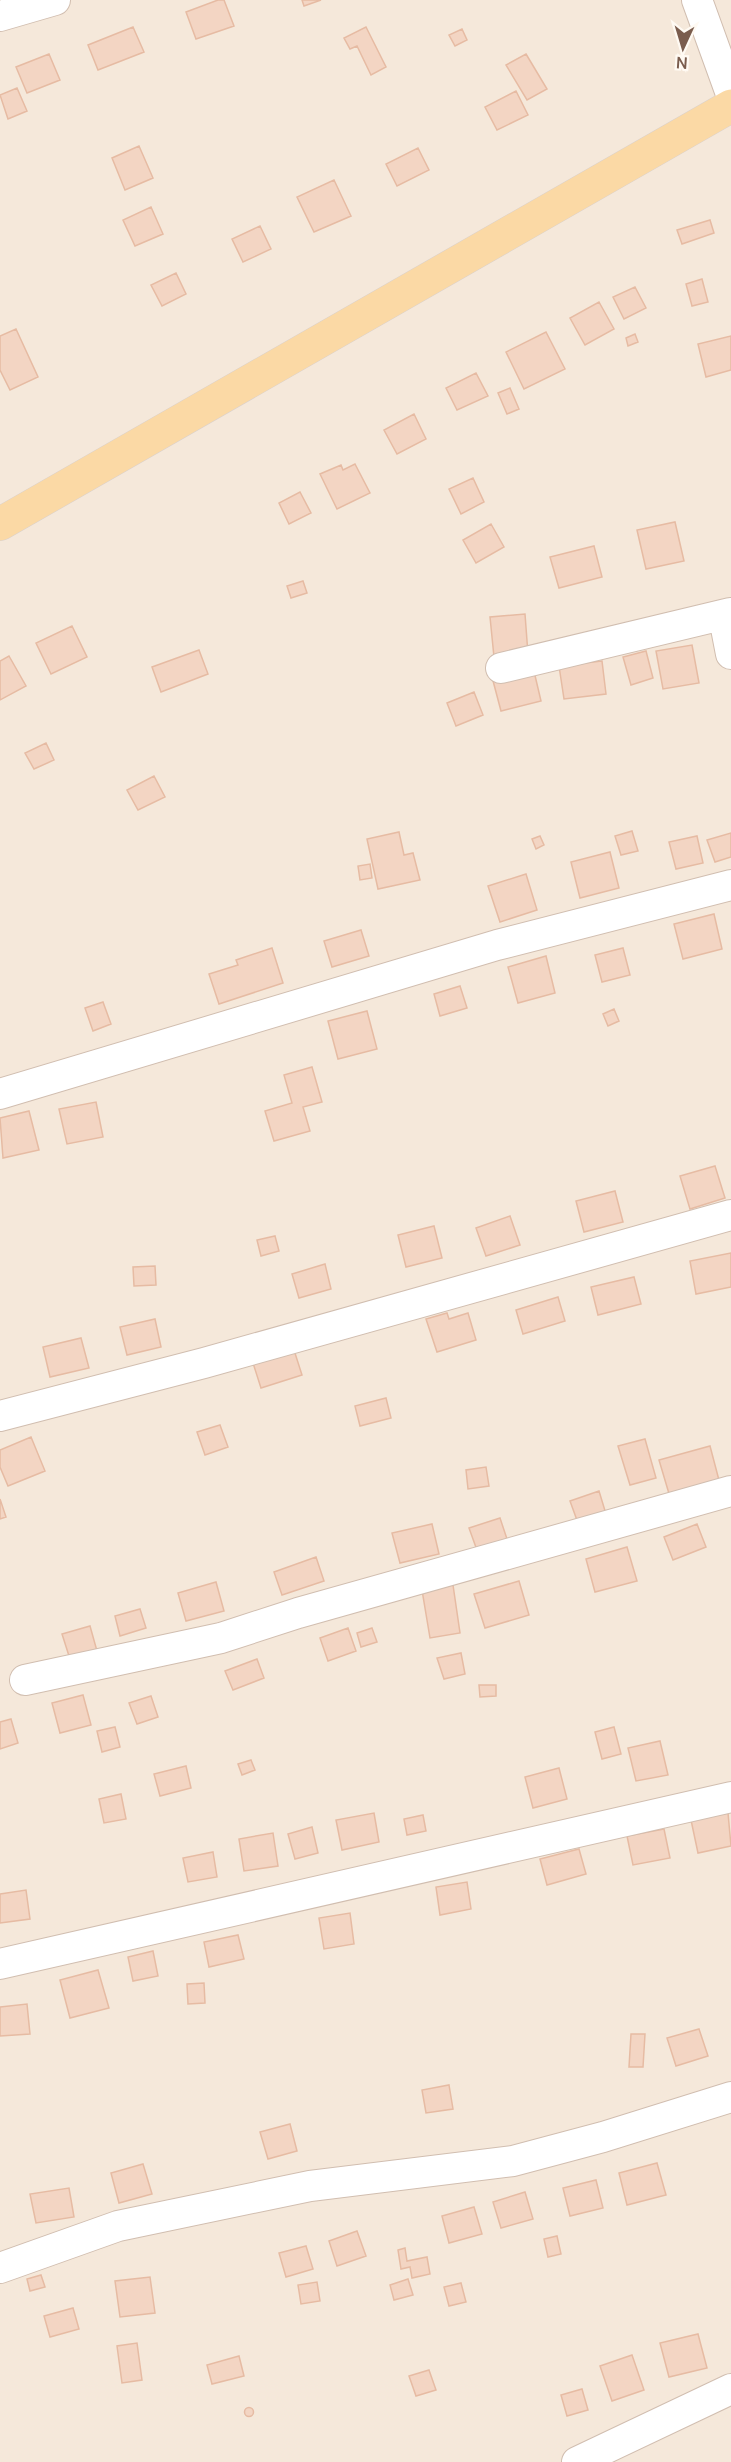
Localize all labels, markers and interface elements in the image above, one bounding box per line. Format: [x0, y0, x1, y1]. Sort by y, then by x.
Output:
north arrow [653, 18, 713, 78]
text: N [675, 52, 688, 74]

